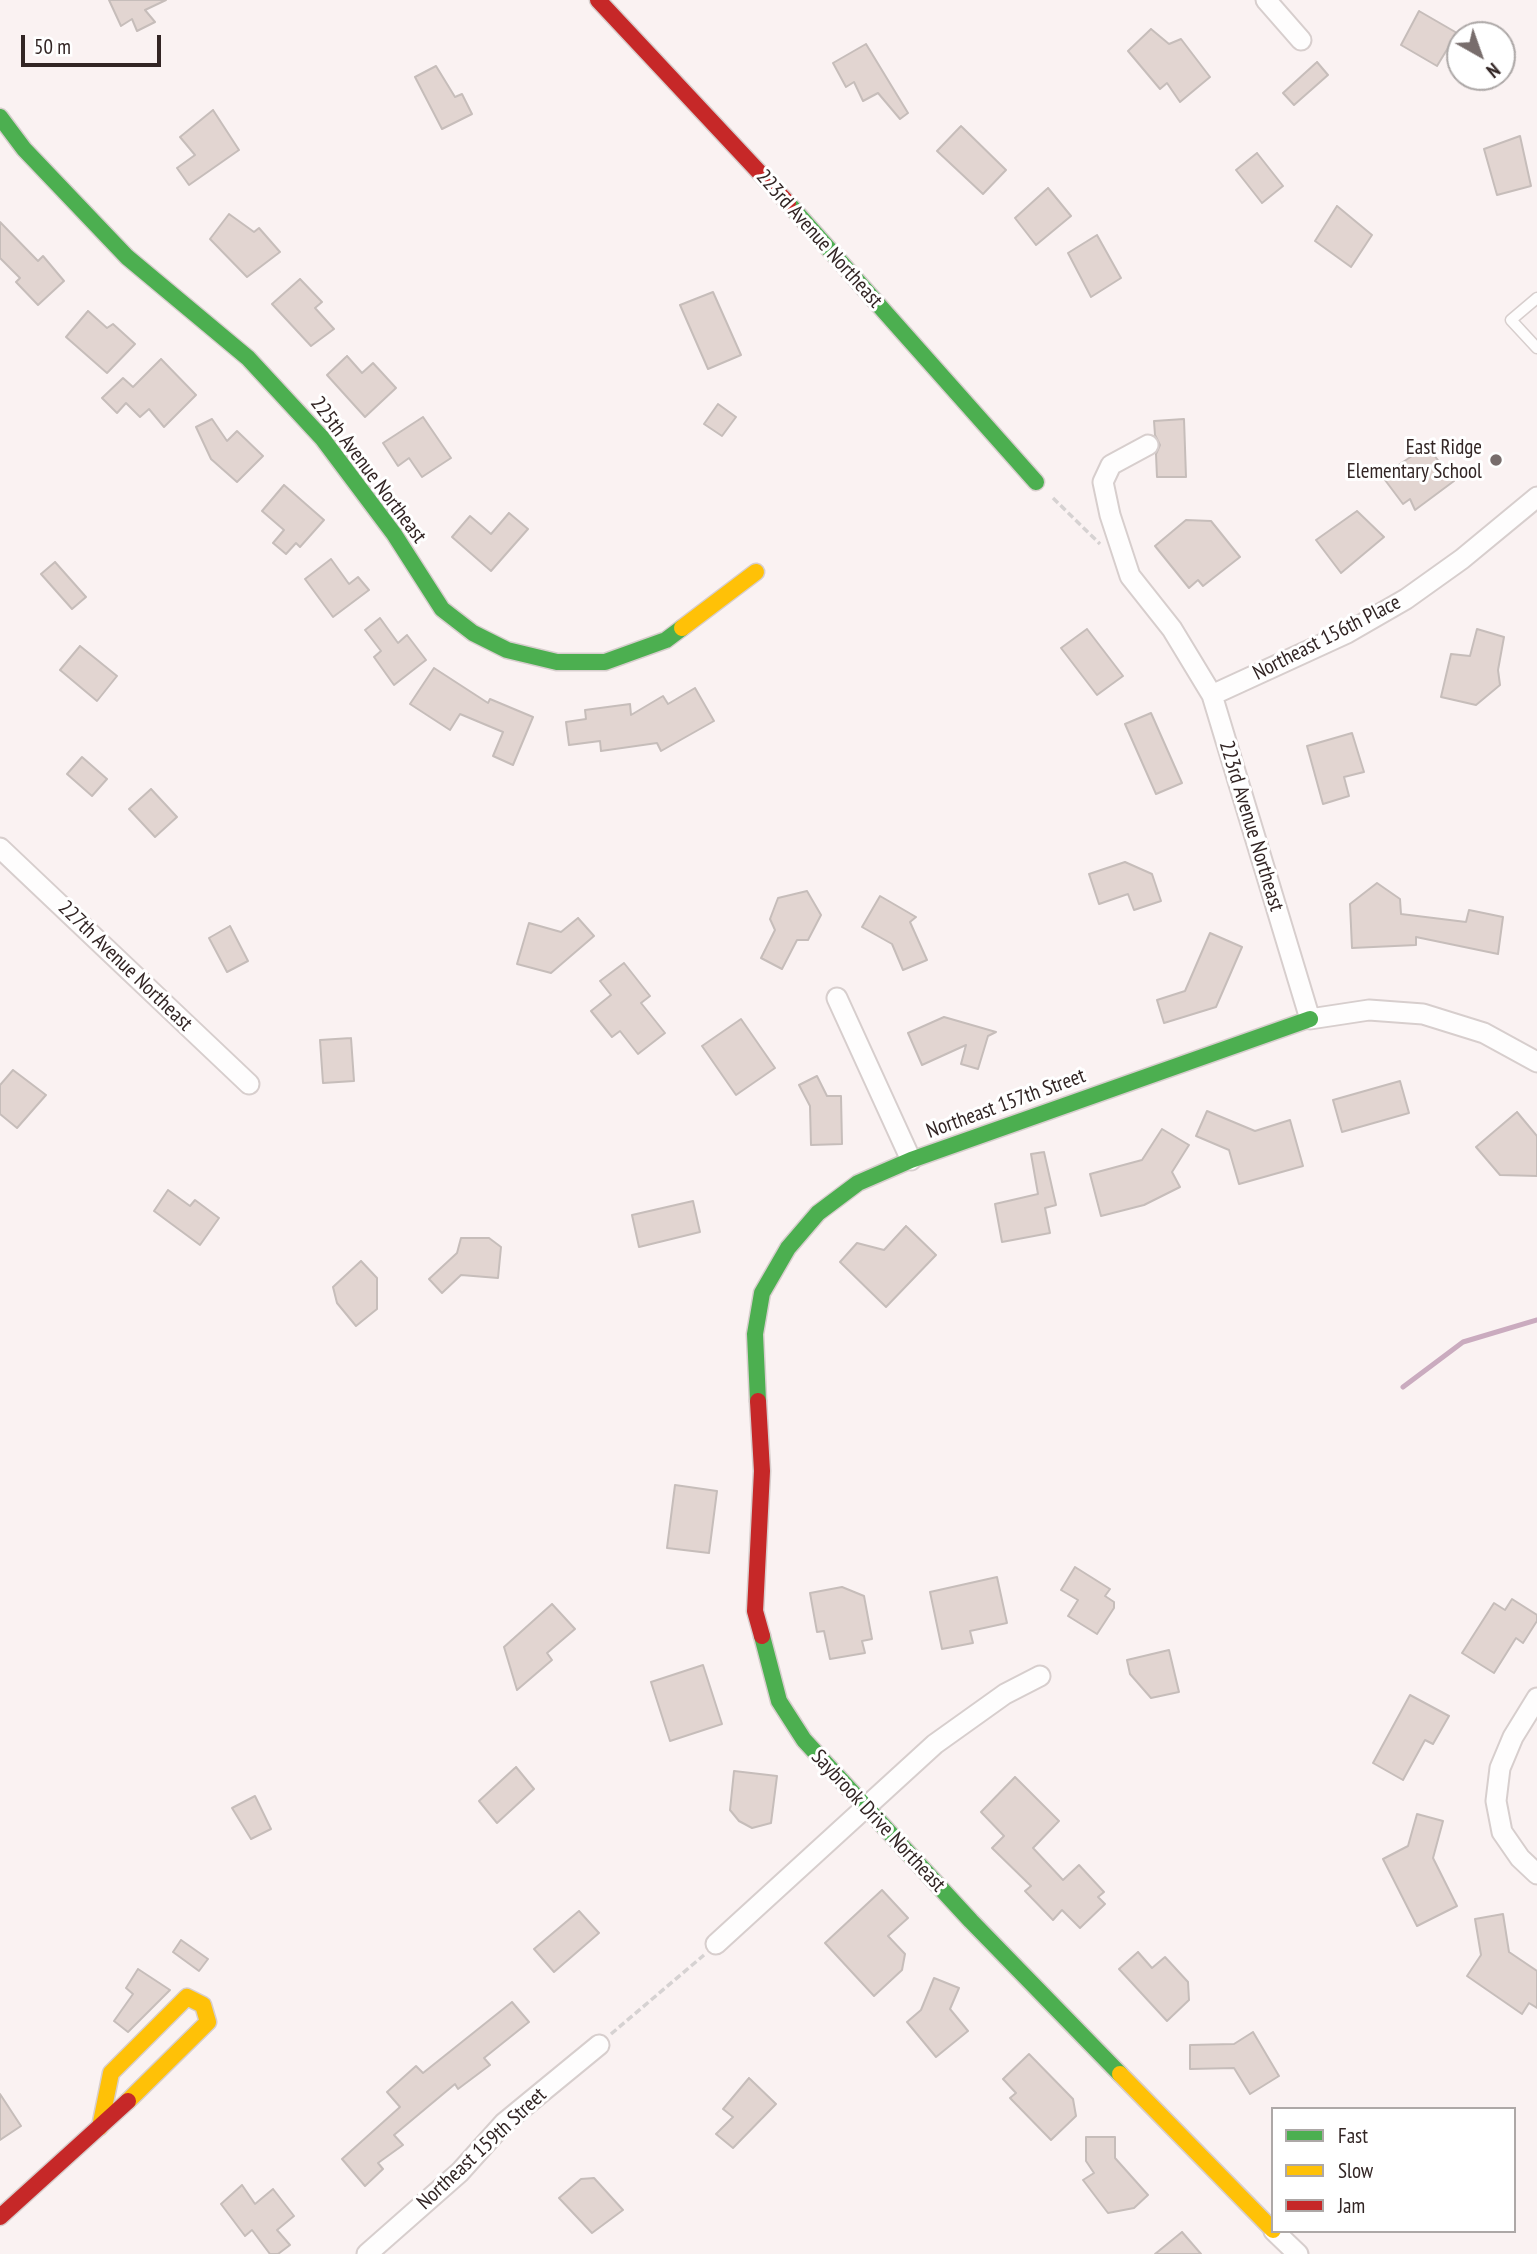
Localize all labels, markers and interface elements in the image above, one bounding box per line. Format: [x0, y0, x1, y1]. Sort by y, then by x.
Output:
scale bar [24, 21, 164, 65]
north arrow [1446, 21, 1516, 91]
text: 50 m [34, 33, 71, 60]
text: N [1482, 58, 1505, 83]
street label: 223rd Avenue Northeast [750, 165, 888, 313]
street label: 225th Avenue Northeast [305, 392, 431, 548]
place label: East Ridge Elementary School [1347, 435, 1482, 485]
marker: East Ridge Elementary School [1488, 452, 1504, 468]
street label: Northeast 156th Place [1249, 590, 1405, 686]
street label: 223rd Avenue Northeast [1213, 738, 1289, 914]
street label: 227th Avenue Northeast [53, 896, 197, 1036]
street label: Northeast 157th Street [923, 1064, 1089, 1144]
street label: Saybrook Drive Northeast [806, 1745, 950, 1897]
street label: Northeast 159th Street [412, 2083, 552, 2215]
legend [1271, 2107, 1516, 2233]
text: Fast [1338, 2122, 1368, 2149]
text: Slow [1338, 2157, 1373, 2184]
text: Jam [1338, 2192, 1365, 2219]

